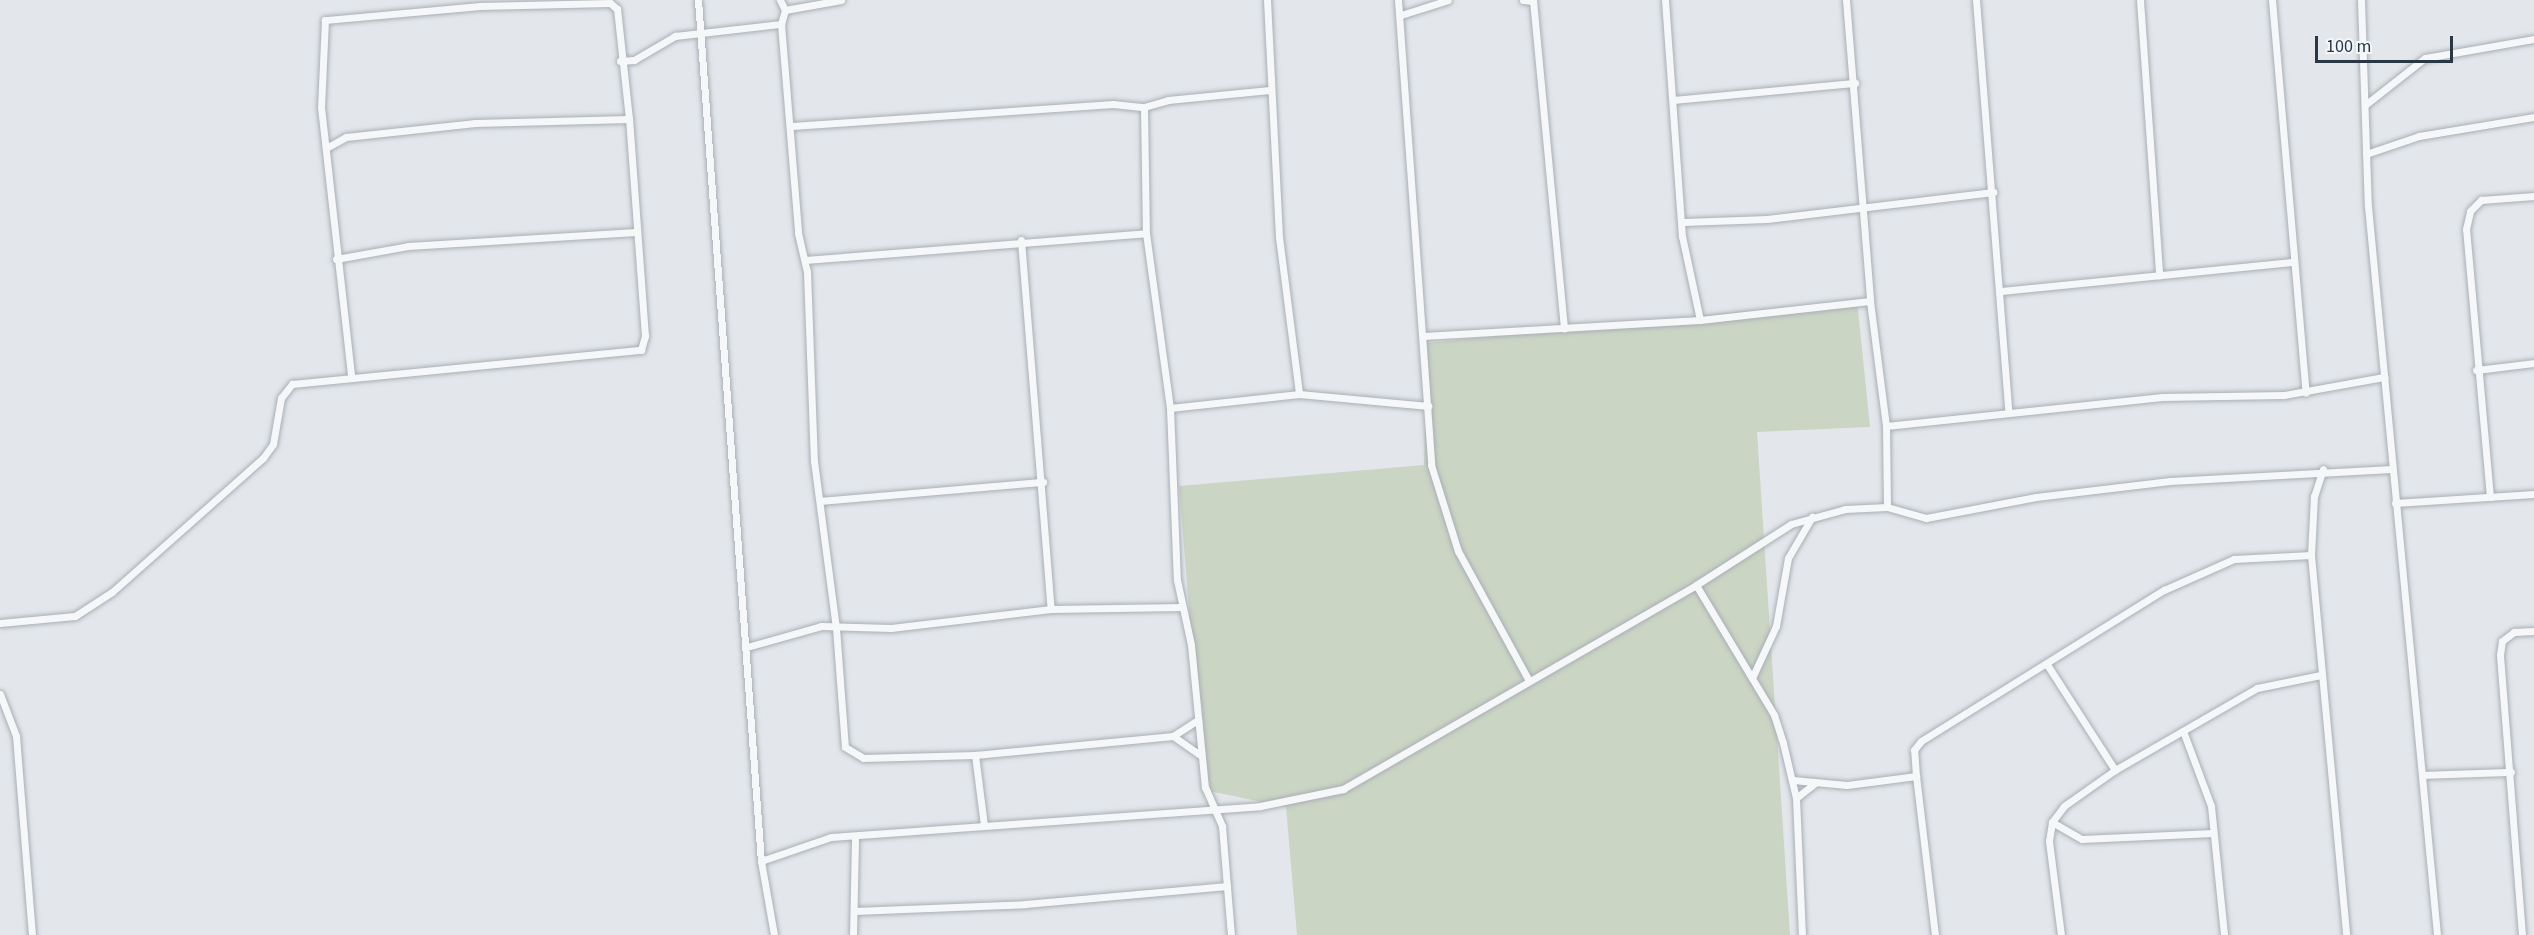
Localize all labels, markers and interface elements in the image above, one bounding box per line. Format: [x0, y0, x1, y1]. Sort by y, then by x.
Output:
scale bar [2318, 24, 2456, 62]
text: 100 m [2326, 34, 2371, 59]

